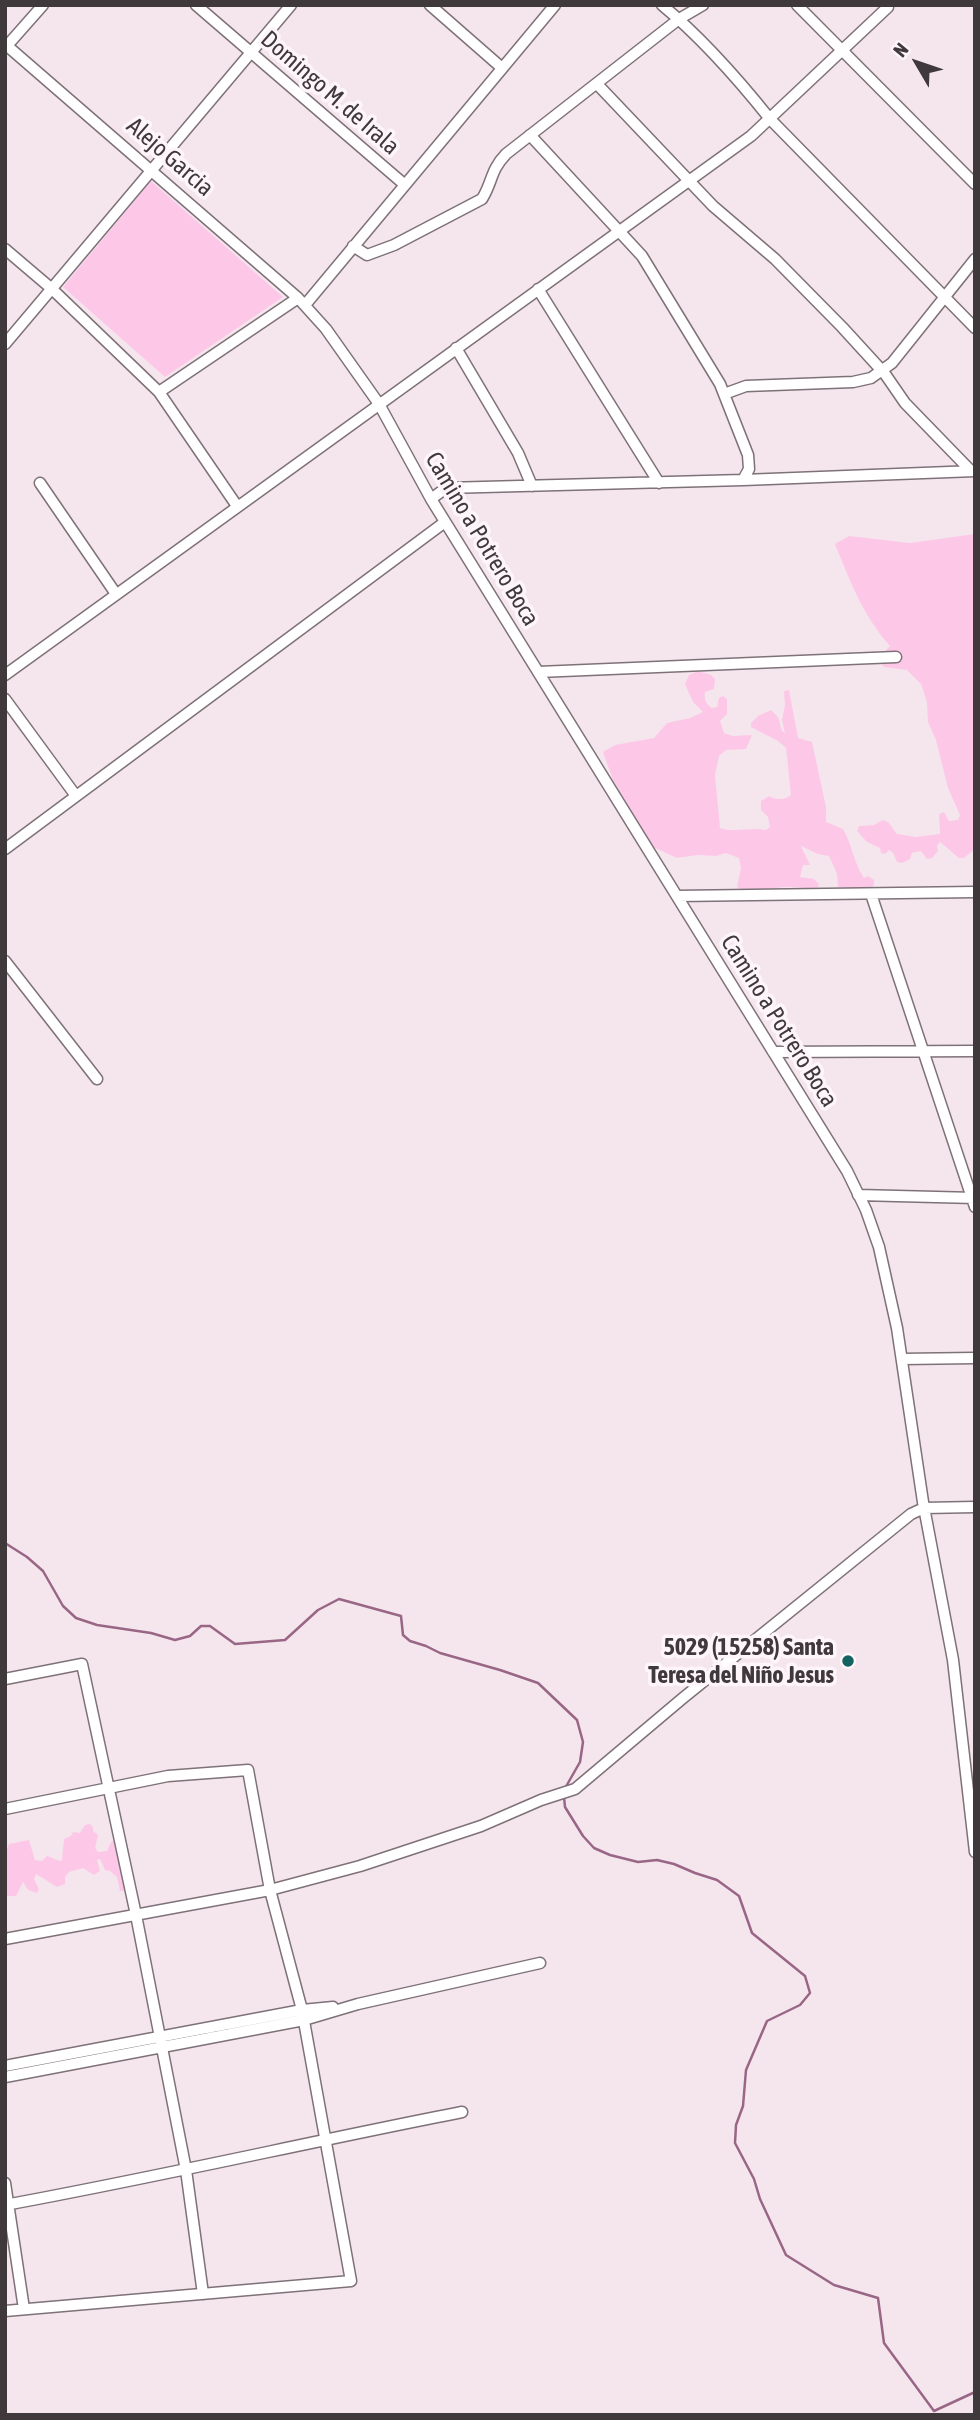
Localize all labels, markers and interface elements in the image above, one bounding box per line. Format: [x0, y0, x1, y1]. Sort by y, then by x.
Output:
street label: Domingo M. de Irala [255, 25, 405, 161]
north arrow [882, 28, 952, 98]
text: N [889, 39, 913, 61]
street label: Alejo Garcia [121, 112, 219, 202]
street label: Camino a Potrero Boca [419, 447, 545, 631]
street label: Camino a Potrero Boca [714, 930, 844, 1112]
place label: 5029 (15258) Santa Teresa del Niño Jesus [648, 1633, 834, 1689]
marker: 5029 (15258) Santa Teresa del Niño Jesus [840, 1653, 856, 1669]

